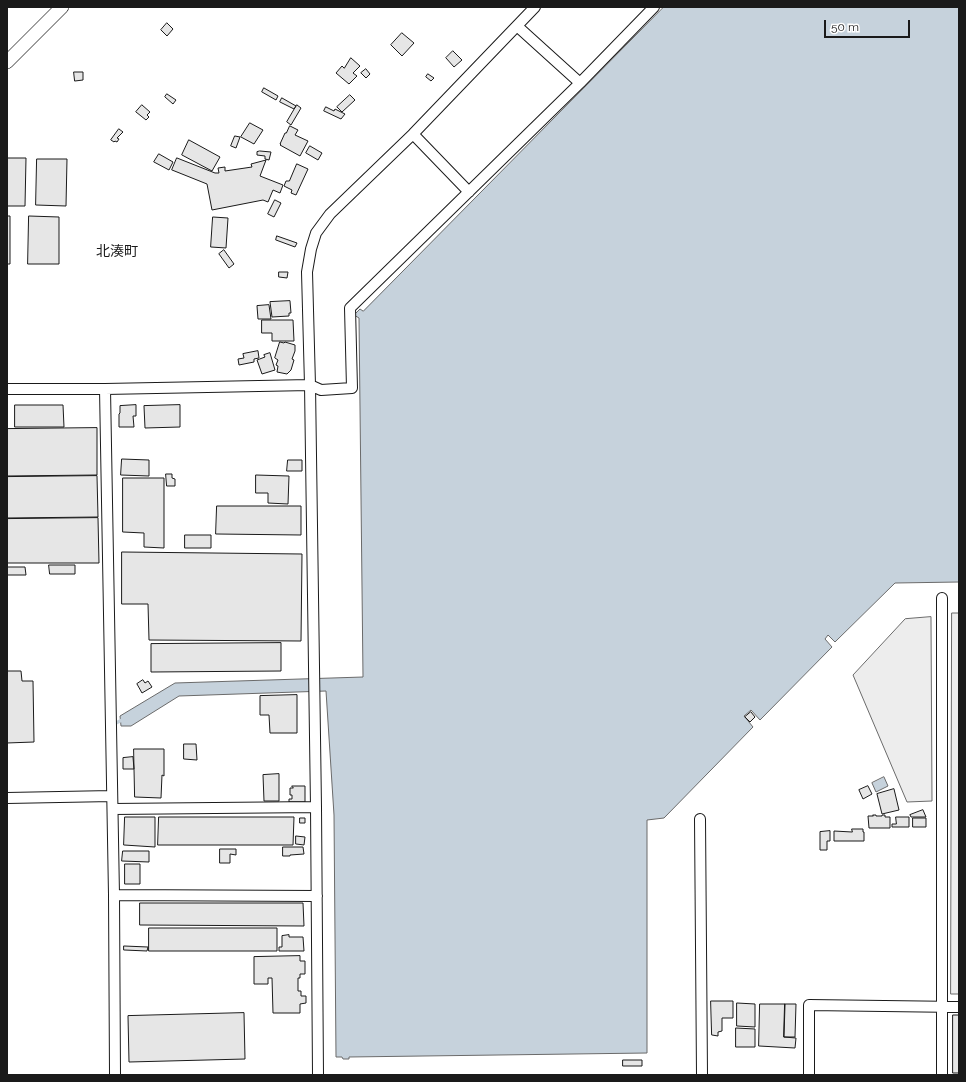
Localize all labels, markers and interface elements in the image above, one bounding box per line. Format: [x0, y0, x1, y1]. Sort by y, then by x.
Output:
scale bar [826, 12, 912, 38]
text: 50 m [831, 20, 859, 34]
district label: 北湊町 [96, 244, 138, 260]

